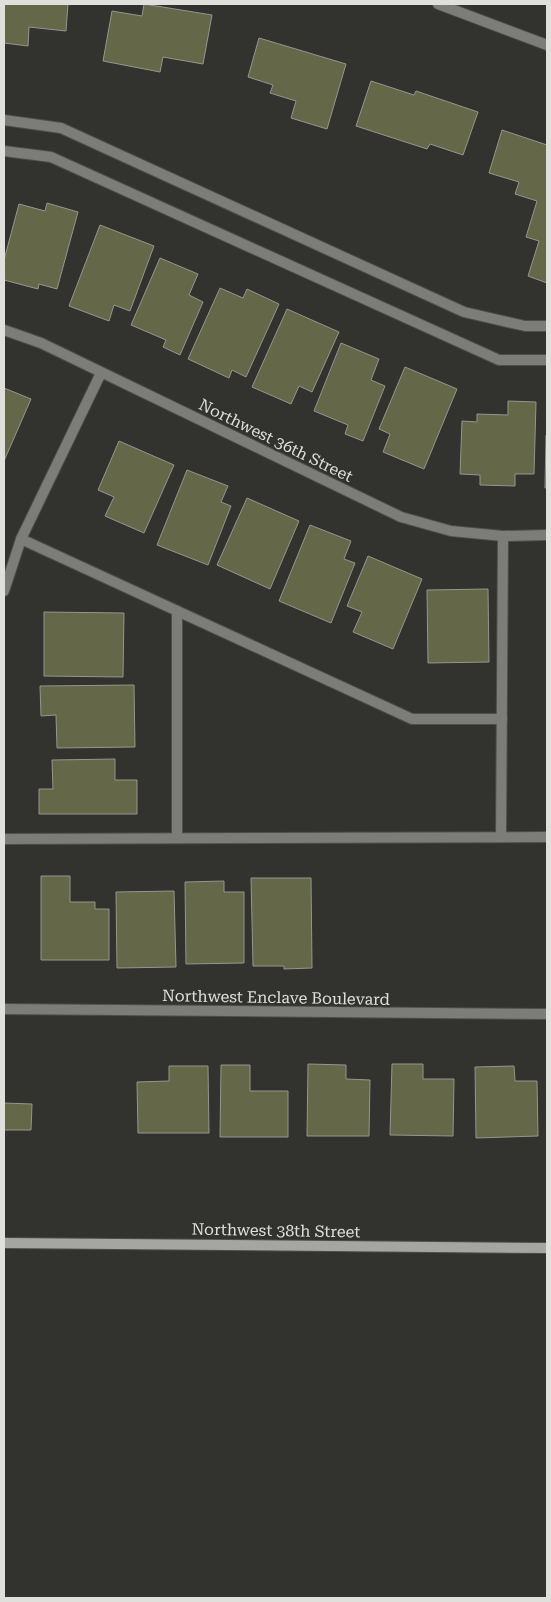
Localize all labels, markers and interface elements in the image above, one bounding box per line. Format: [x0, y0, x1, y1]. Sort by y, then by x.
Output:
street label: Northwest 36th Street [196, 395, 356, 486]
street label: Northwest Enclave Boulevard [162, 986, 390, 1009]
street label: Northwest 38th Street [191, 1220, 361, 1241]

